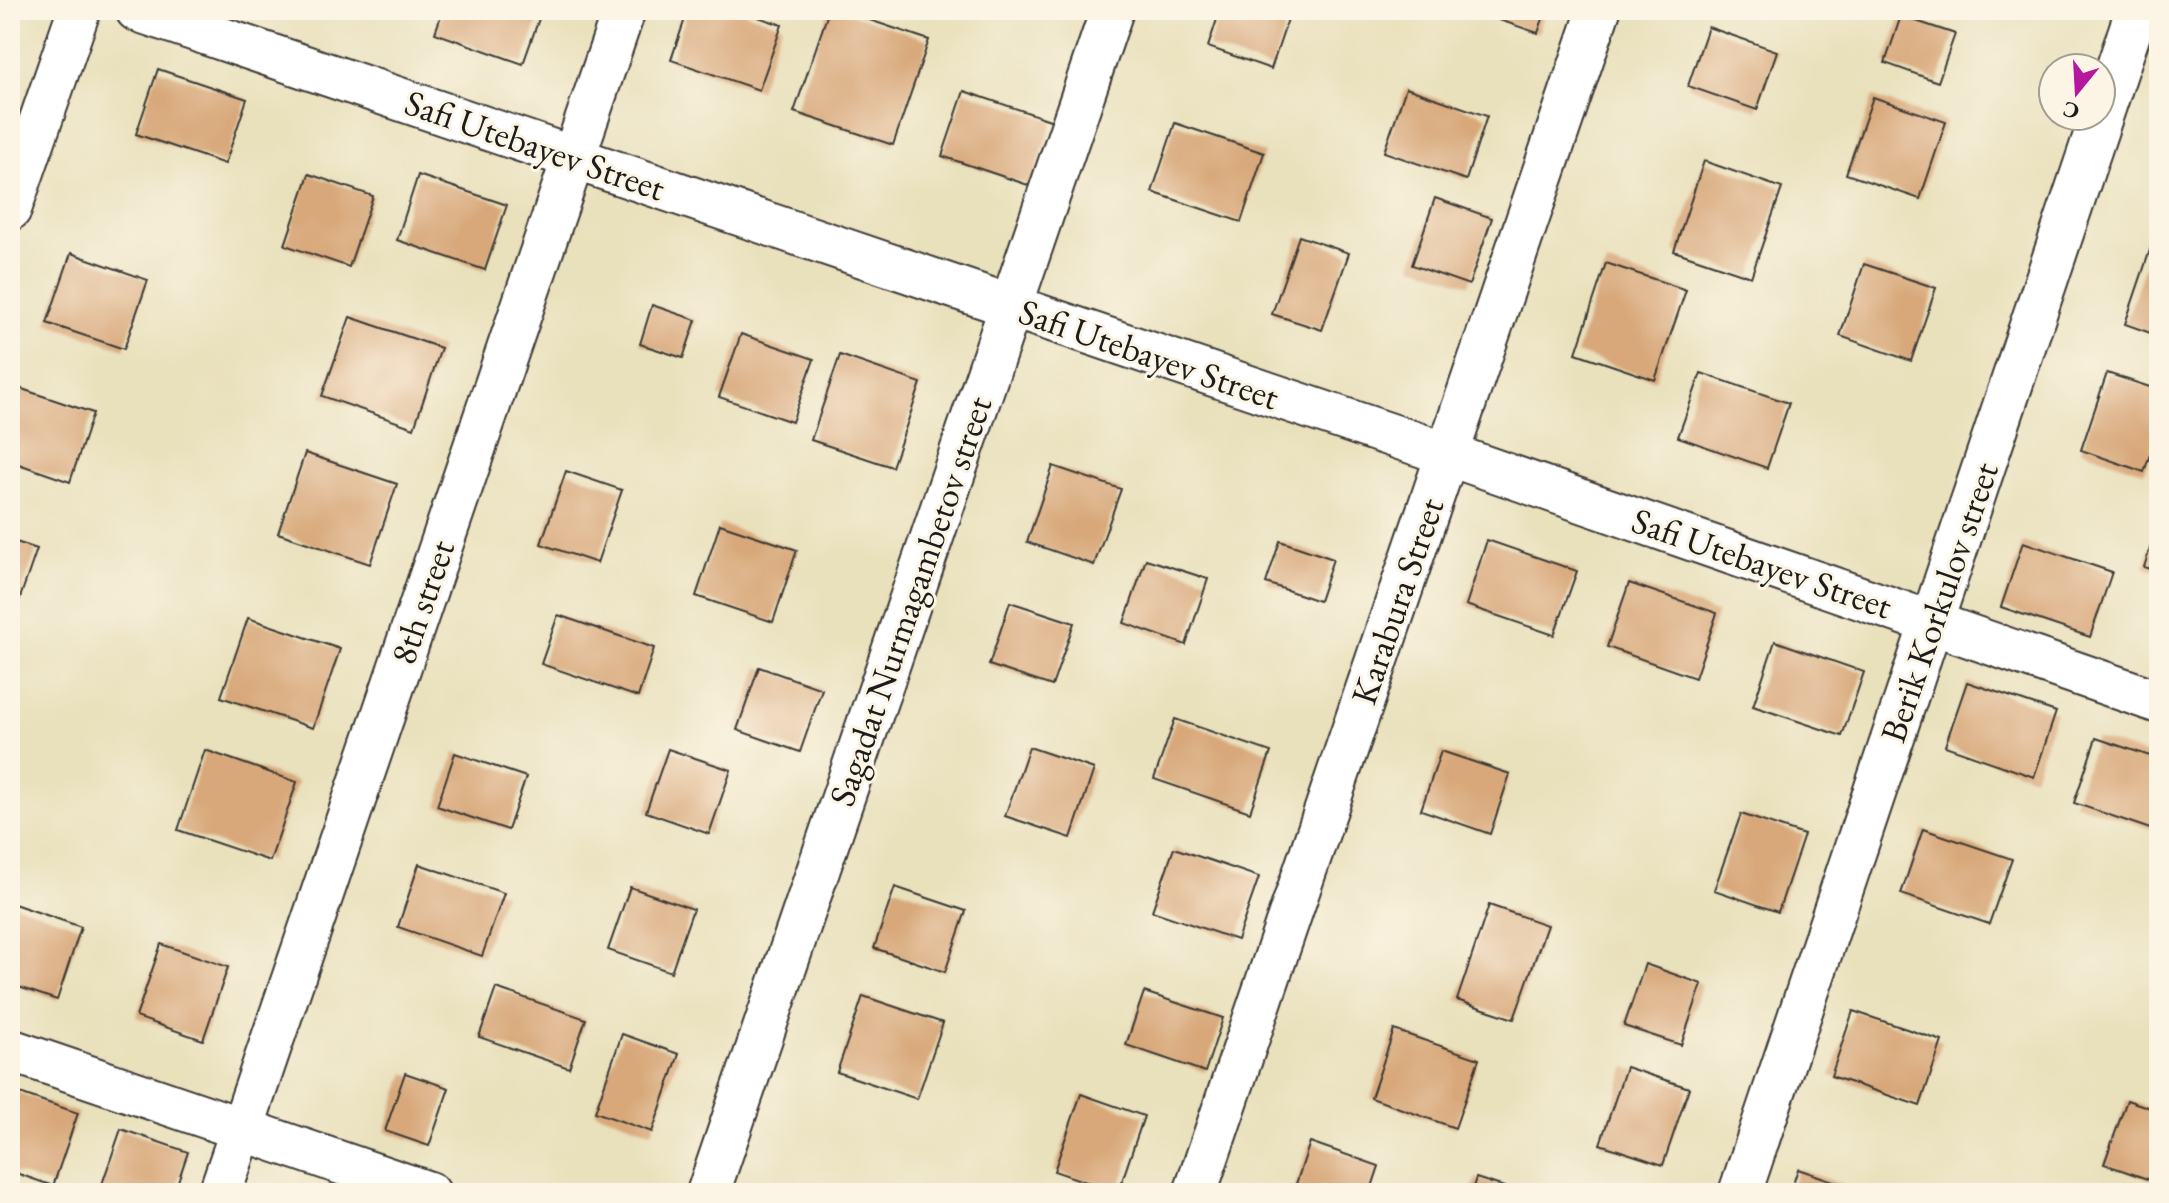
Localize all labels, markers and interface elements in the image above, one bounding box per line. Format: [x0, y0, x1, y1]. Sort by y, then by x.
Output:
north arrow [2037, 52, 2117, 132]
street label: Safi Utebayev Street [399, 79, 672, 212]
text: С [2059, 94, 2083, 127]
street label: Safi Utebayev Street [1013, 288, 1286, 421]
street label: Sagadat Nurmagambetov street [818, 389, 1002, 812]
street label: Berik Korkulov street [1869, 455, 2009, 748]
street label: Karabura Street [1340, 491, 1455, 711]
street label: Safi Utebayev Street [1626, 497, 1899, 630]
street label: 8th street [379, 533, 465, 670]

